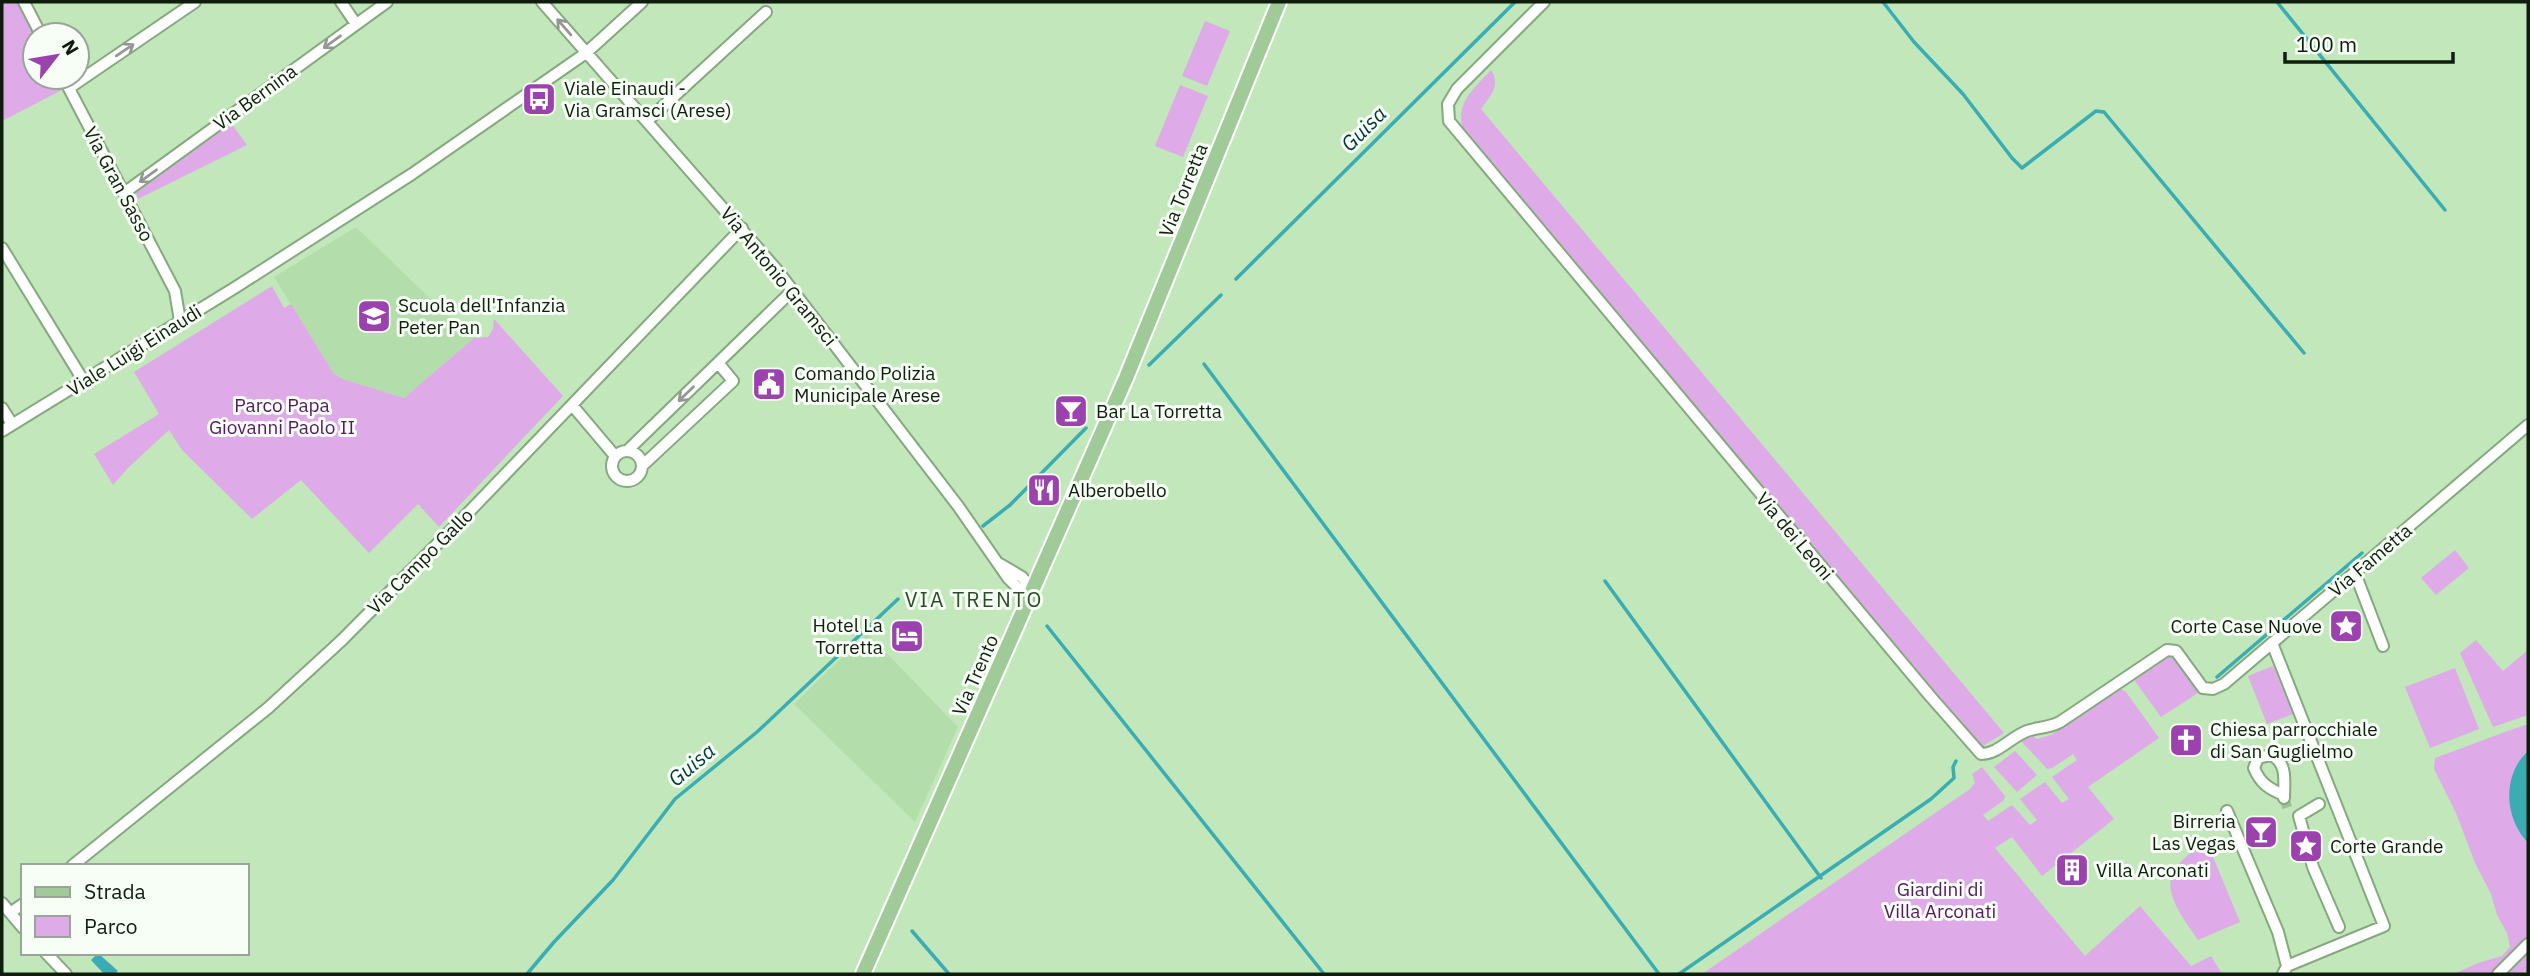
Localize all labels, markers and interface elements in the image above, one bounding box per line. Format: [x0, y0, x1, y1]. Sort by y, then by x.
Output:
one-way arrow [556, 18, 572, 36]
north arrow [21, 21, 91, 91]
scale bar [2285, 21, 2453, 65]
text: 100 m [2296, 30, 2357, 58]
text: N [57, 35, 84, 59]
one-way arrow [323, 35, 342, 49]
one-way arrow [115, 42, 134, 57]
street label: Via Bernina [209, 59, 301, 135]
place label: Viale Einaudi - Via Gramsci (Arese) [564, 76, 732, 122]
bus stop icon: Viale Einaudi - Via Gramsci (Arese) [520, 80, 558, 118]
water label: Guisa [1335, 100, 1392, 157]
street label: Via Gran Sasso [79, 122, 159, 246]
street label: Via Torretta [1153, 140, 1213, 240]
one-way arrow [139, 169, 158, 183]
street label: Via Antonio Gramsci [715, 202, 843, 350]
place label: Scuola dell'Infanzia Peter Pan [398, 293, 565, 339]
school or university icon: Scuola dell'Infanzia Peter Pan [355, 297, 393, 335]
street label: Viale Luigi Einaudi [62, 299, 206, 401]
place label: Comando Polizia Municipale Arese [794, 361, 941, 407]
public building icon: Comando Polizia Municipale Arese [750, 365, 788, 403]
one-way arrow [678, 386, 695, 403]
bar icon: Bar La Torretta [1052, 392, 1090, 430]
park label: Parco Papa Giovanni Paolo II [209, 393, 355, 439]
place label: Bar La Torretta [1096, 399, 1222, 423]
restaurant icon: Alberobello [1025, 471, 1063, 509]
place label: Alberobello [1068, 478, 1167, 502]
street label: Via dei Leoni [1751, 487, 1839, 585]
street label: Via Campo Gallo [362, 503, 478, 619]
street label: Via Fametta [2323, 518, 2417, 602]
district label: VIA TRENTO [905, 585, 1043, 613]
place icon: Corte Case Nuove [2327, 607, 2365, 645]
place label: Hotel La Torretta [813, 613, 883, 659]
place label: Corte Case Nuove [2171, 614, 2322, 638]
hotel icon: Hotel La Torretta [888, 617, 926, 655]
street label: Via Trento [946, 631, 1004, 719]
place label: Chiesa parrocchiale di San Guglielmo [2210, 717, 2378, 763]
church icon: Chiesa parrocchiale di San Guglielmo [2167, 721, 2205, 759]
water label: Guisa [662, 736, 721, 792]
place label: Birreria Las Vegas [2152, 809, 2236, 855]
bar icon: Birreria Las Vegas [2242, 813, 2280, 851]
place icon: Corte Grande [2287, 827, 2325, 865]
place label: Corte Grande [2330, 834, 2444, 858]
building icon: Villa Arconati [2053, 851, 2091, 889]
place label: Villa Arconati [2096, 858, 2209, 882]
legend [21, 864, 248, 955]
text: Strada [84, 877, 146, 905]
park label: Giardini di Villa Arconati [1884, 877, 1996, 923]
text: Parco [84, 912, 138, 940]

